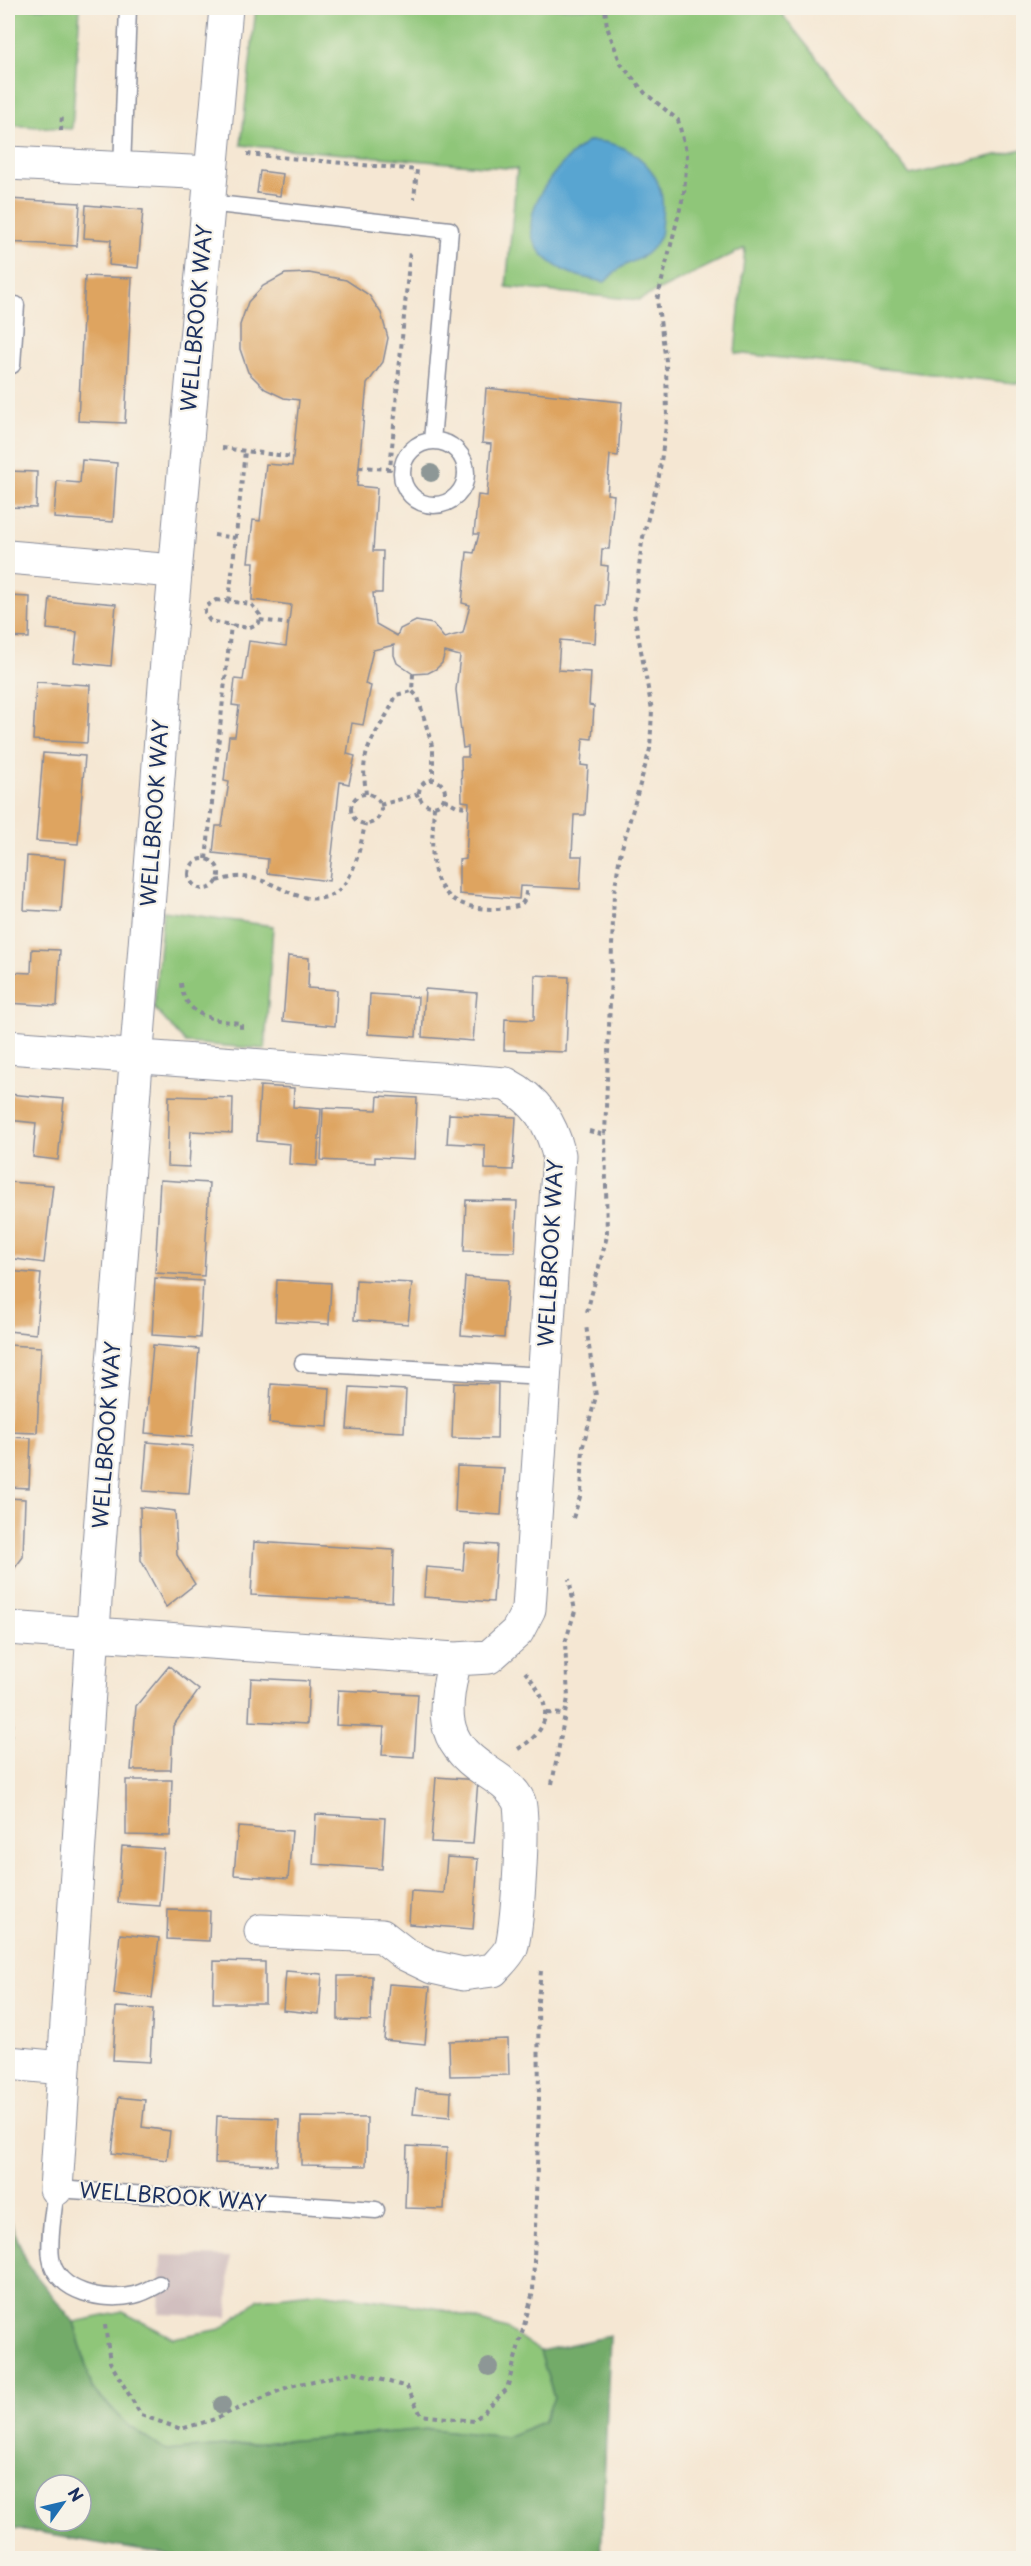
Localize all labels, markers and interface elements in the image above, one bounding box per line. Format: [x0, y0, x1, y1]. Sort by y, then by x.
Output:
street label: WELLBROOK WAY [171, 222, 219, 413]
street label: WELLBROOK WAY [130, 717, 176, 908]
street label: WELLBROOK WAY [528, 1158, 570, 1348]
street label: WELLBROOK WAY [82, 1339, 128, 1530]
street label: WELLBROOK WAY [78, 2172, 269, 2218]
north arrow [33, 2473, 93, 2533]
text: N [63, 2482, 90, 2506]

